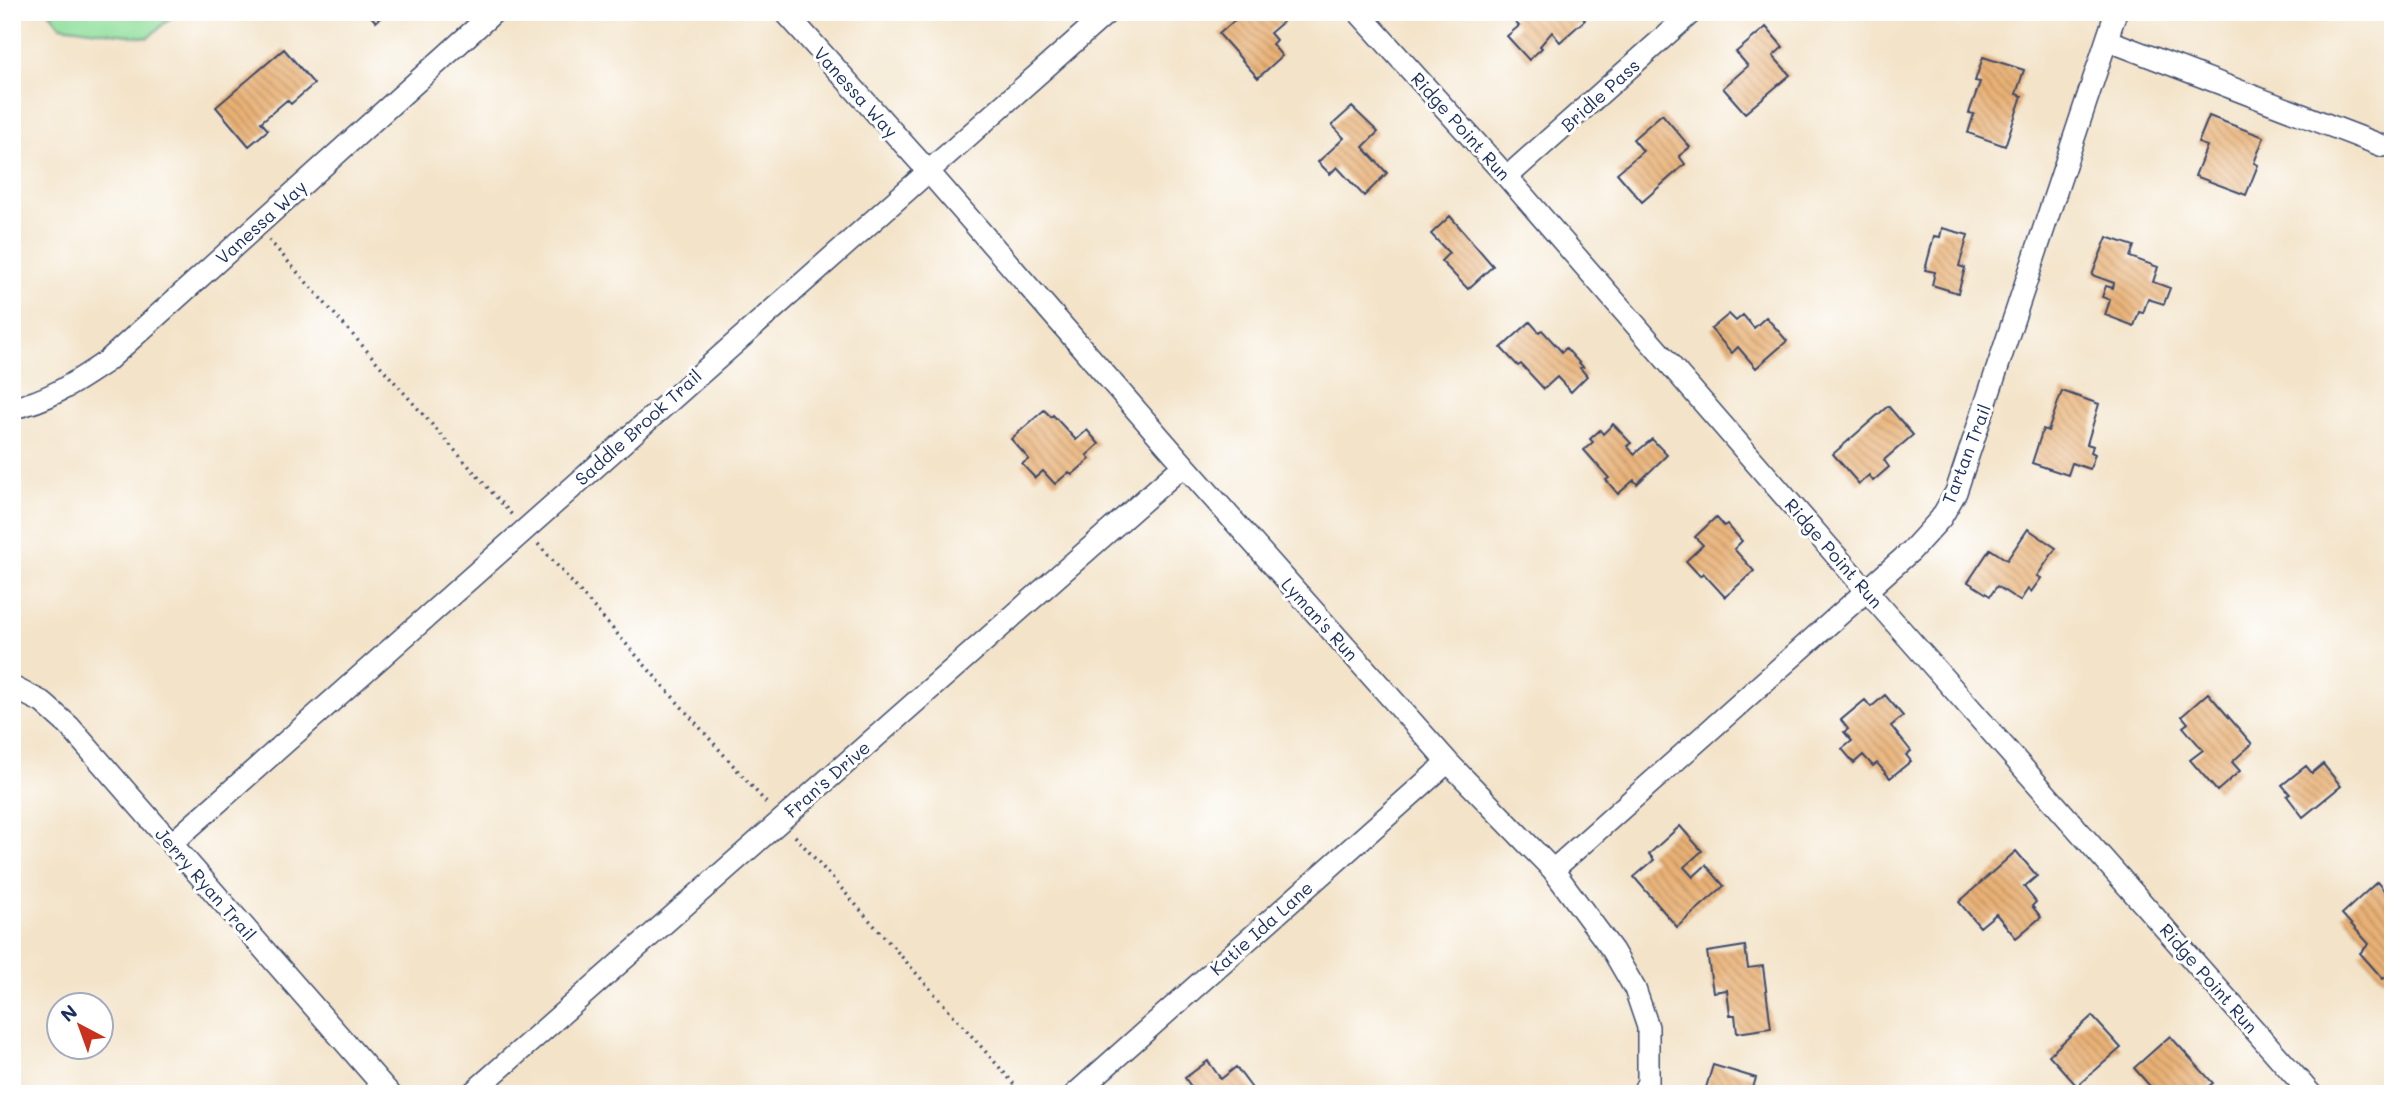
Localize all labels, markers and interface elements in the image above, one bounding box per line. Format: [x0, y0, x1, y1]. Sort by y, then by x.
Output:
street label: Vanessa Way [809, 41, 903, 143]
street label: Bridle Pass [1555, 53, 1645, 137]
street label: Ridge Point Run [1406, 67, 1516, 185]
street label: Vanessa Way [210, 175, 312, 269]
street label: Saddle Brook Trail [569, 364, 707, 490]
street label: Tartan Trail [1936, 400, 1996, 508]
street label: Ridge Point Run [1780, 493, 1888, 613]
street label: Lyman's Run [1276, 572, 1364, 666]
street label: Fran's Drive [779, 735, 875, 823]
street label: Jerry Ryan Trail [150, 822, 262, 946]
street label: Katie Ida Lane [1204, 875, 1318, 981]
street label: Ridge Point Run [2155, 918, 2263, 1038]
north arrow [46, 990, 116, 1060]
text: N [55, 999, 82, 1027]

